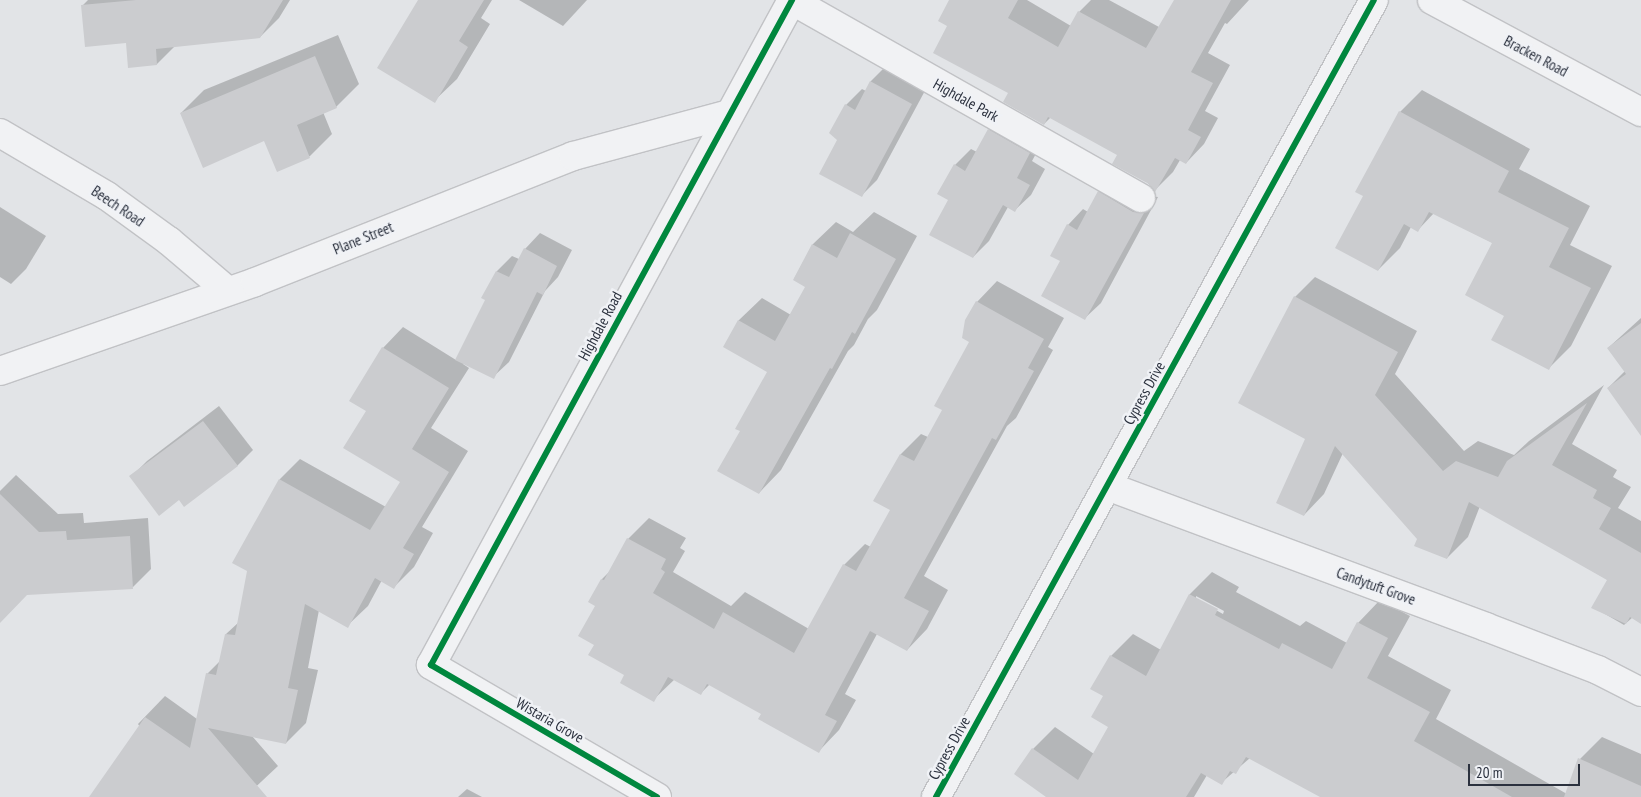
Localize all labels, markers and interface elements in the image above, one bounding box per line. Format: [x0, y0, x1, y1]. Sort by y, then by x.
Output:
street label: Bracken Road [1501, 32, 1571, 80]
street label: Highdale Park [930, 75, 1002, 125]
street label: Beech Road [88, 182, 148, 230]
street label: Plane Street [330, 218, 396, 258]
street label: Highdale Road [574, 289, 626, 363]
street label: Cypress Drive [1119, 358, 1169, 428]
street label: Candytuft Grove [1334, 563, 1418, 609]
street label: Wistaria Grove [513, 693, 587, 747]
street label: Cypress Drive [924, 713, 974, 783]
scale bar [1471, 754, 1584, 786]
text: 20 m [1476, 763, 1502, 782]

